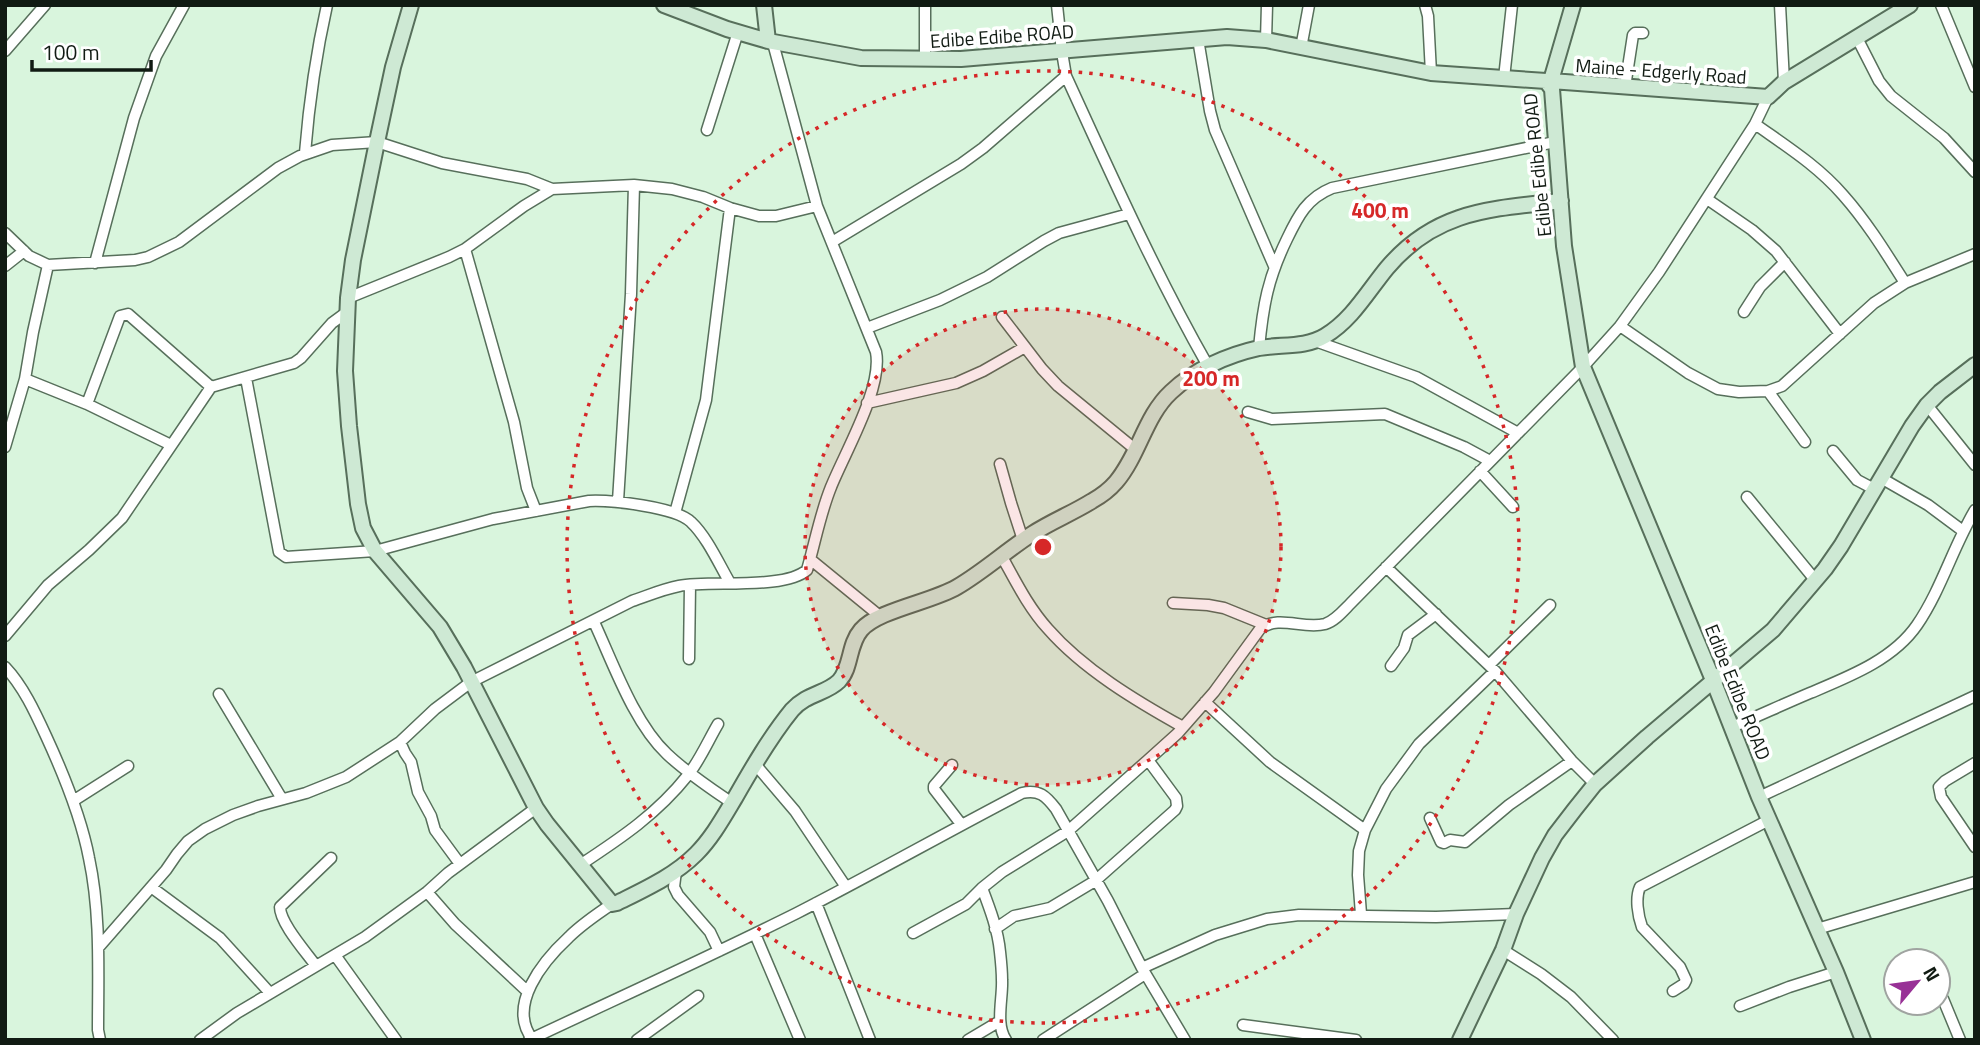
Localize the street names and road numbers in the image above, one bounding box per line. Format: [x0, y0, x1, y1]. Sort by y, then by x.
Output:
street label: Edibe Edibe ROAD [929, 16, 1075, 55]
street label: Maine - Edgerly Road [1575, 50, 1748, 91]
street label: Edibe Edibe ROAD [1515, 92, 1558, 238]
street label: Edibe Edibe ROAD [1698, 620, 1779, 764]

